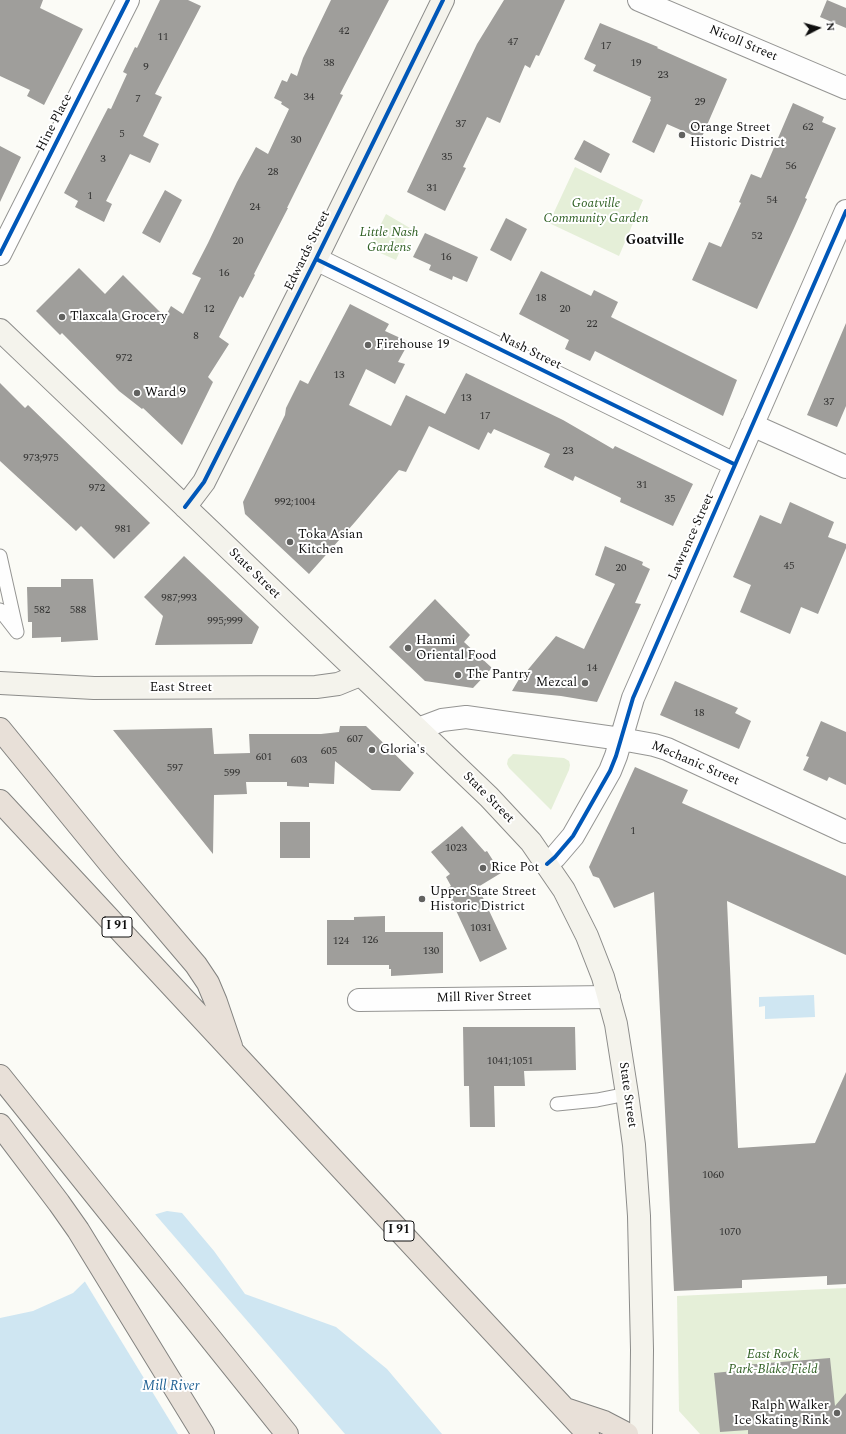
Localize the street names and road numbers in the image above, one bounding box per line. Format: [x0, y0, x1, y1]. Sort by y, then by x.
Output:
street label: Nicoll Street [706, 23, 780, 65]
street label: Hine Place [34, 92, 76, 154]
street label: Edwards Street [282, 208, 334, 294]
street label: Nash Street [496, 330, 564, 374]
street label: Lawrence Street [666, 491, 718, 583]
street label: State Street [225, 545, 283, 603]
street label: East Street [150, 680, 212, 696]
street label: Mechanic Street [649, 738, 741, 790]
street label: State Street [459, 769, 517, 827]
road number: I 91 [102, 917, 132, 937]
street label: Mill River Street [436, 989, 532, 1007]
street label: State Street [615, 1061, 639, 1129]
road number: I 91 [384, 1221, 414, 1241]

